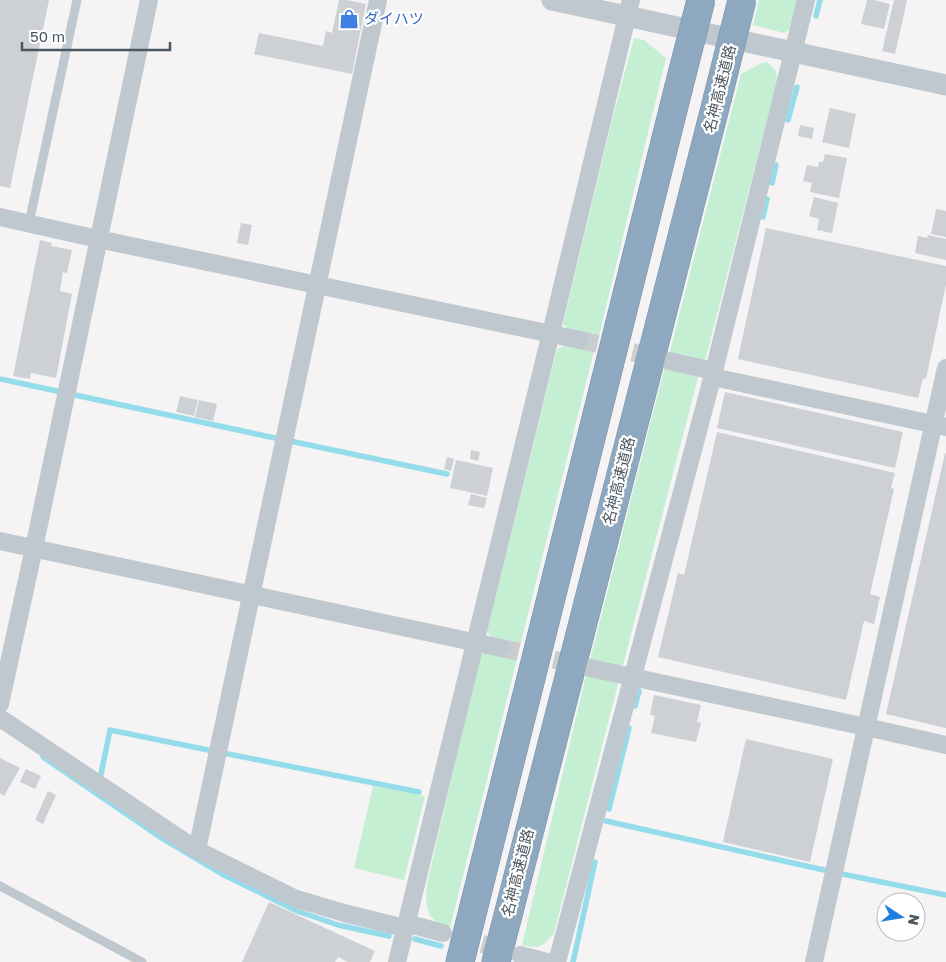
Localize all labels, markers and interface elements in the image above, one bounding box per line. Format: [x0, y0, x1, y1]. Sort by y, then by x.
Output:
shop icon: ダイハツ [338, 8, 360, 30]
place label: ダイハツ [364, 9, 424, 27]
scale bar [22, 20, 170, 52]
text: 50 m [30, 27, 65, 45]
street label: 名神高速道路 [699, 43, 739, 135]
street label: 名神高速道路 [598, 435, 638, 527]
street label: 名神高速道路 [497, 827, 537, 919]
north arrow [876, 892, 926, 942]
text: N [905, 913, 924, 927]

